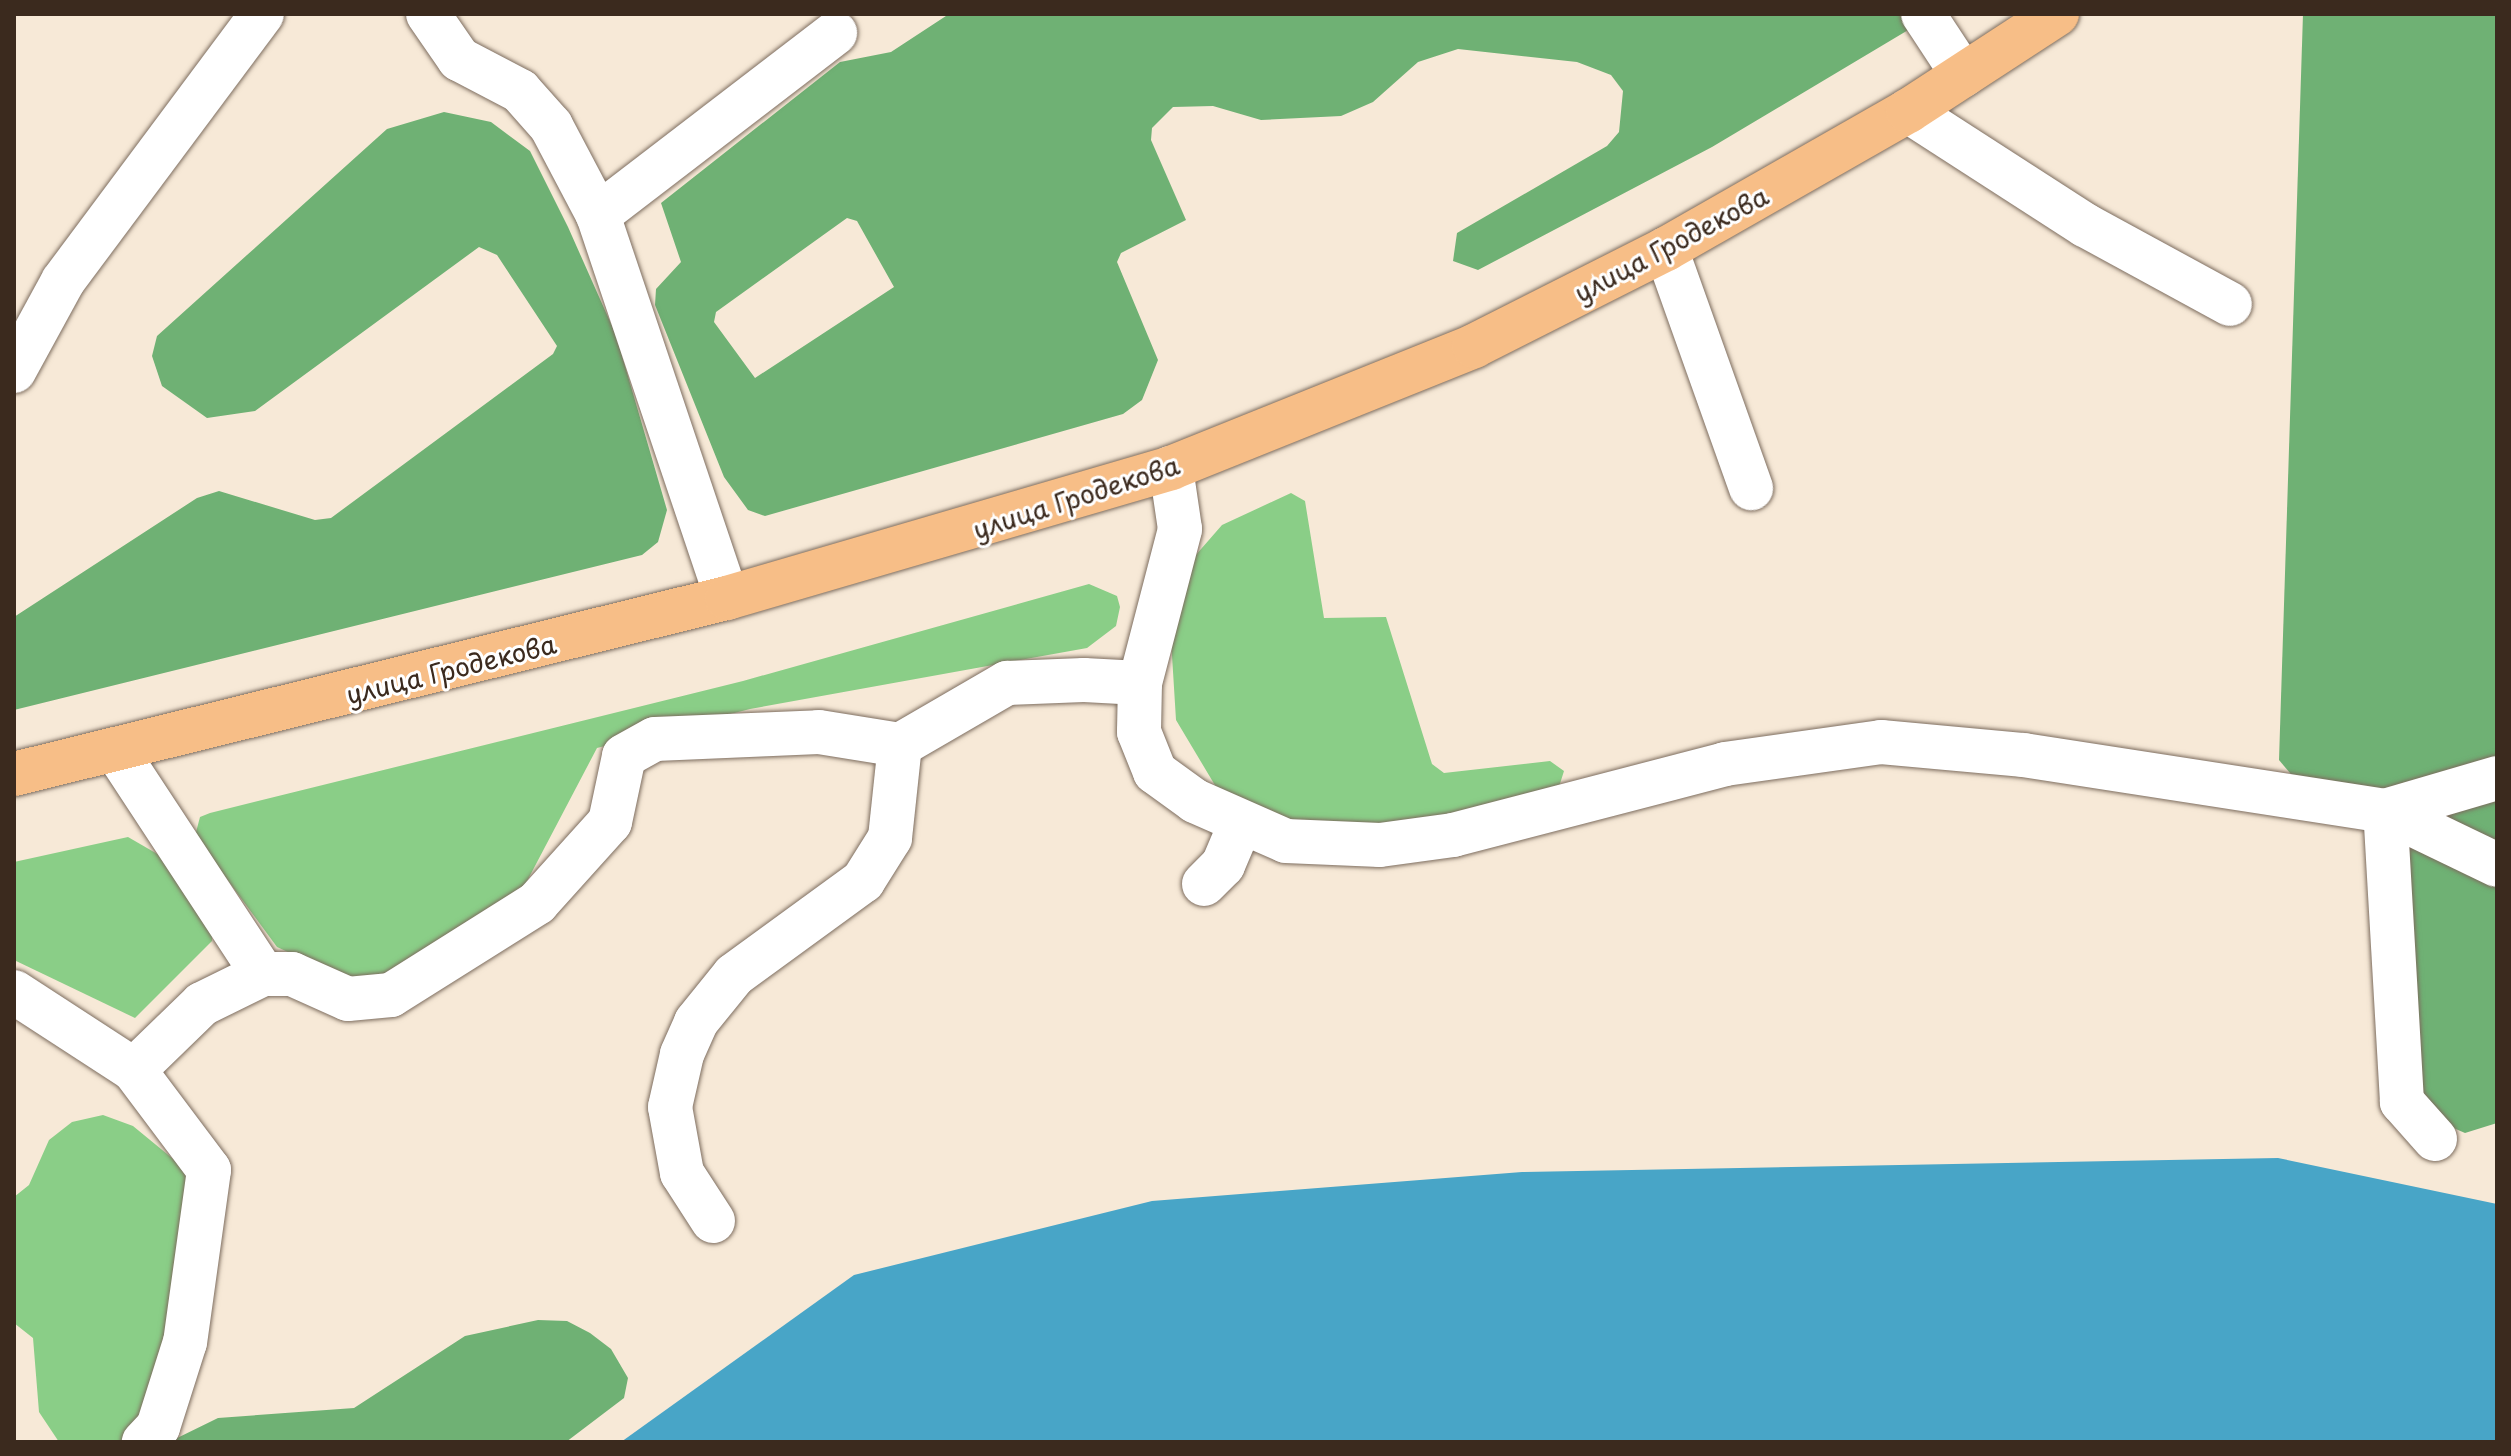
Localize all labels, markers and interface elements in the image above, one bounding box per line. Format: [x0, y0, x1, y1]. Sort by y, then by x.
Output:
street label: улица Гродекова [1568, 179, 1774, 309]
street label: улица Гродекова [968, 449, 1184, 545]
street label: улица Гродекова [342, 628, 560, 710]

